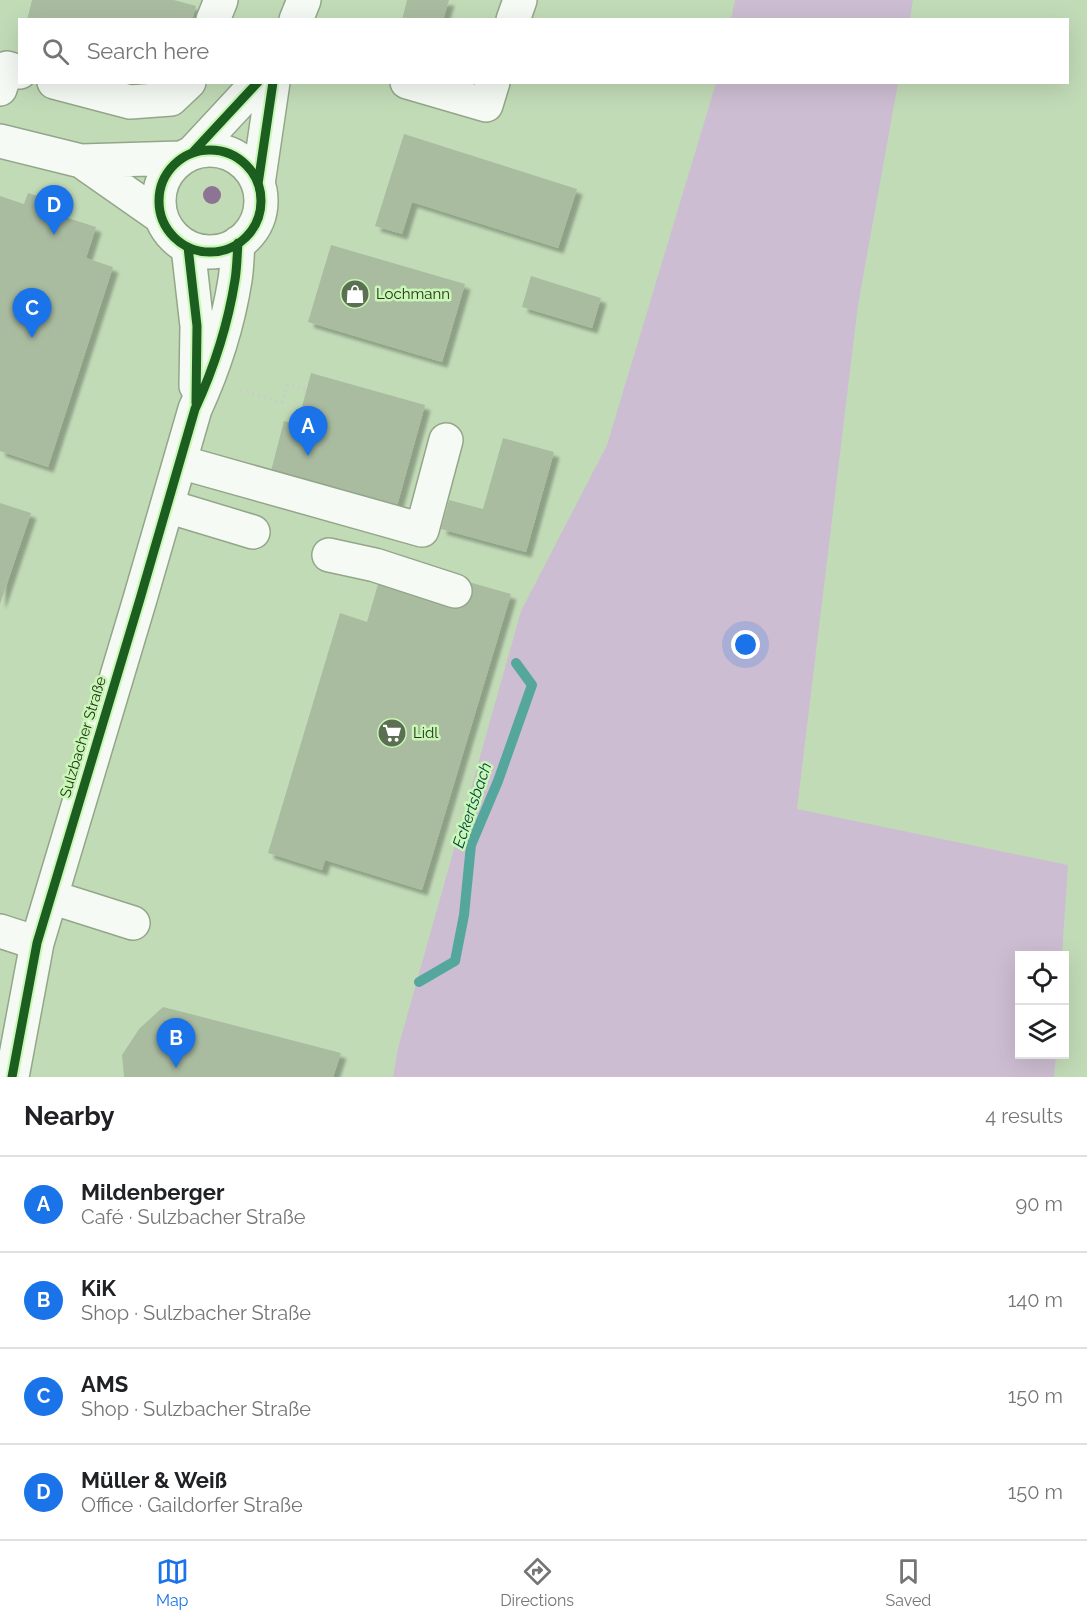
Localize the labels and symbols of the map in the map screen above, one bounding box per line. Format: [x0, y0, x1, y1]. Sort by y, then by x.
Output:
pin: D [34, 186, 74, 235]
shop icon: Lochmann [339, 278, 371, 310]
place label: Lochmann [376, 285, 450, 303]
pin: C [12, 288, 51, 338]
pin: A [288, 406, 328, 456]
your location [731, 630, 760, 659]
street label: Sulzbacher Straße [56, 674, 110, 800]
supermarket icon: Lidl [376, 717, 408, 749]
place label: Lidl [413, 724, 439, 742]
water label: Eckertsbach [449, 760, 495, 850]
pin: B [156, 1018, 195, 1068]

